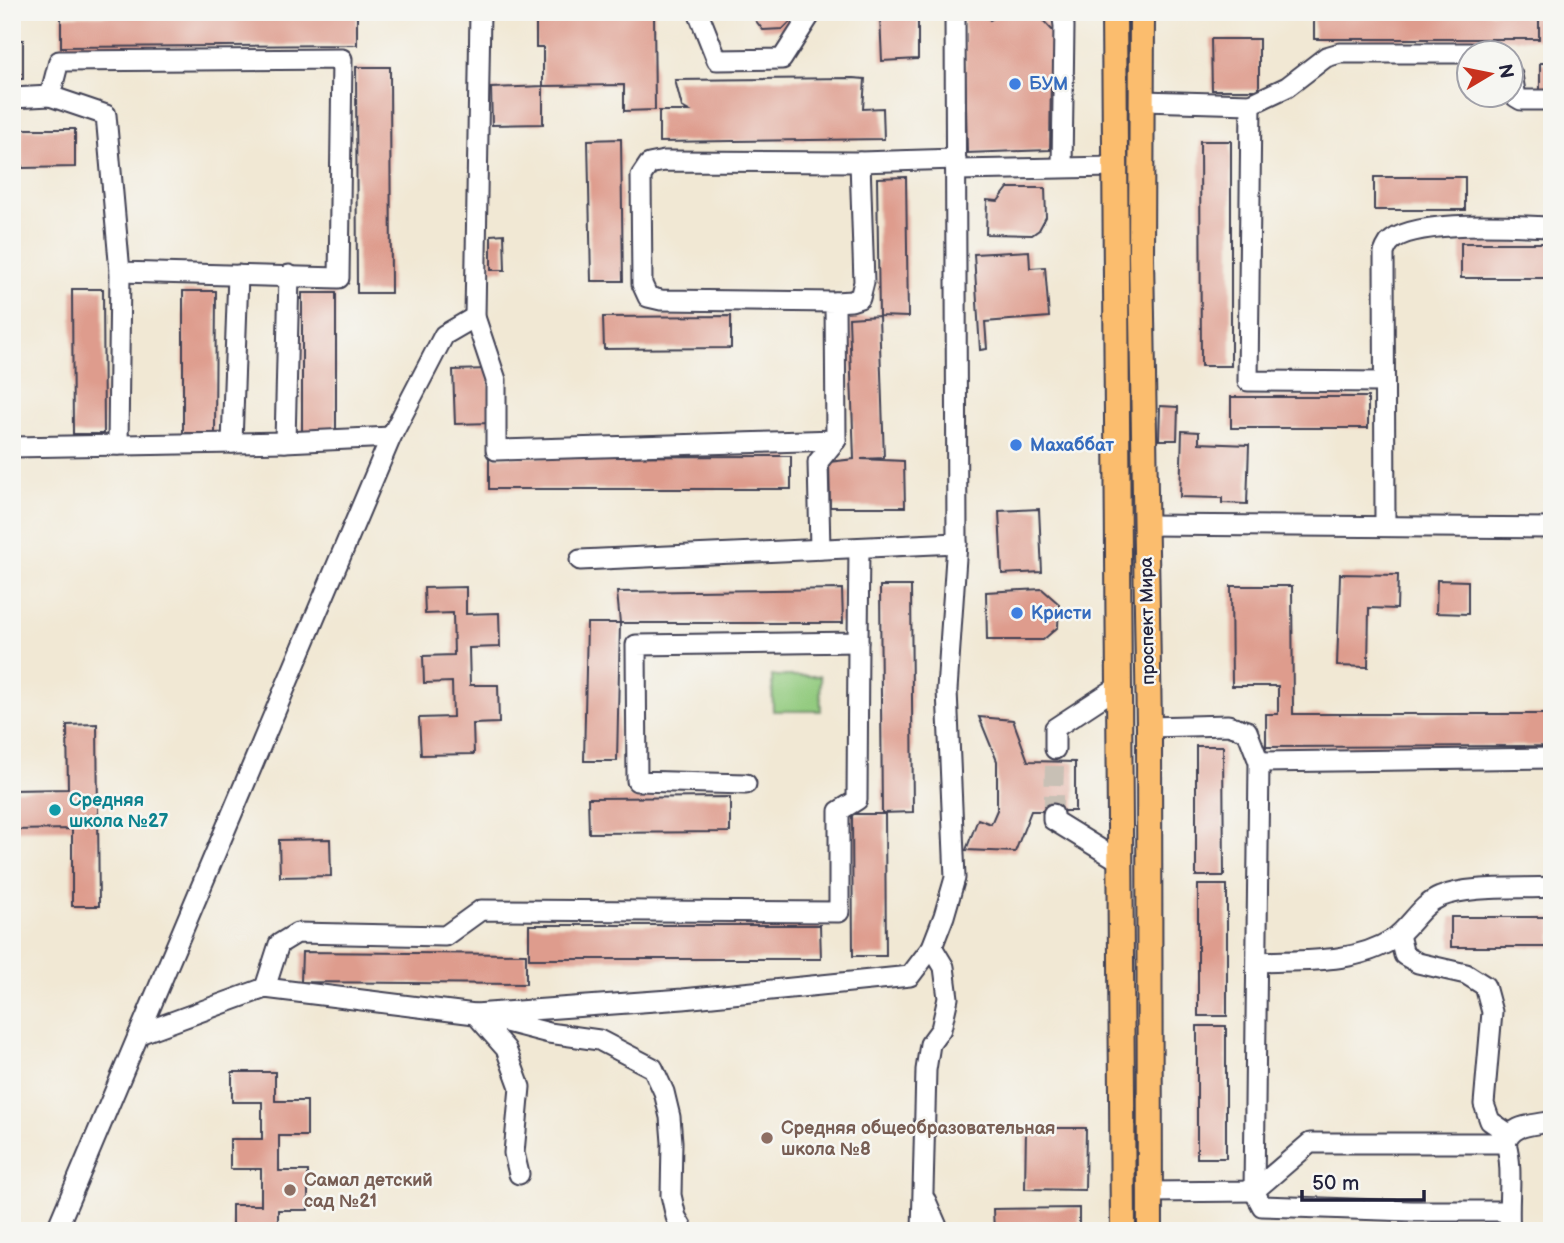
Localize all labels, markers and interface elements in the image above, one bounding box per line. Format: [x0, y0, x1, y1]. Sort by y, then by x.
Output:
north arrow [1456, 38, 1526, 108]
text: N [1493, 62, 1518, 80]
place label: БУМ [1029, 74, 1068, 95]
marker: БУМ [1007, 76, 1023, 92]
place label: Махаббат [1030, 435, 1115, 456]
marker: Махаббат [1008, 437, 1024, 453]
street label: проспект Мира [1136, 556, 1159, 685]
place label: Кристи [1031, 603, 1092, 624]
marker: Кристи [1009, 605, 1025, 621]
place label: Средняя школа №27 [69, 790, 168, 832]
marker: Средняя школа №27 [47, 802, 63, 818]
place label: Средняя общеобразовательная школа №8 [781, 1118, 1055, 1160]
marker: Средняя общеобразовательная школа №8 [759, 1130, 775, 1146]
scale bar [1302, 1159, 1424, 1203]
place label: Самал детский сад №21 [304, 1170, 433, 1212]
text: 50 m [1312, 1171, 1359, 1196]
marker: Самал детский сад №21 [282, 1182, 298, 1198]

